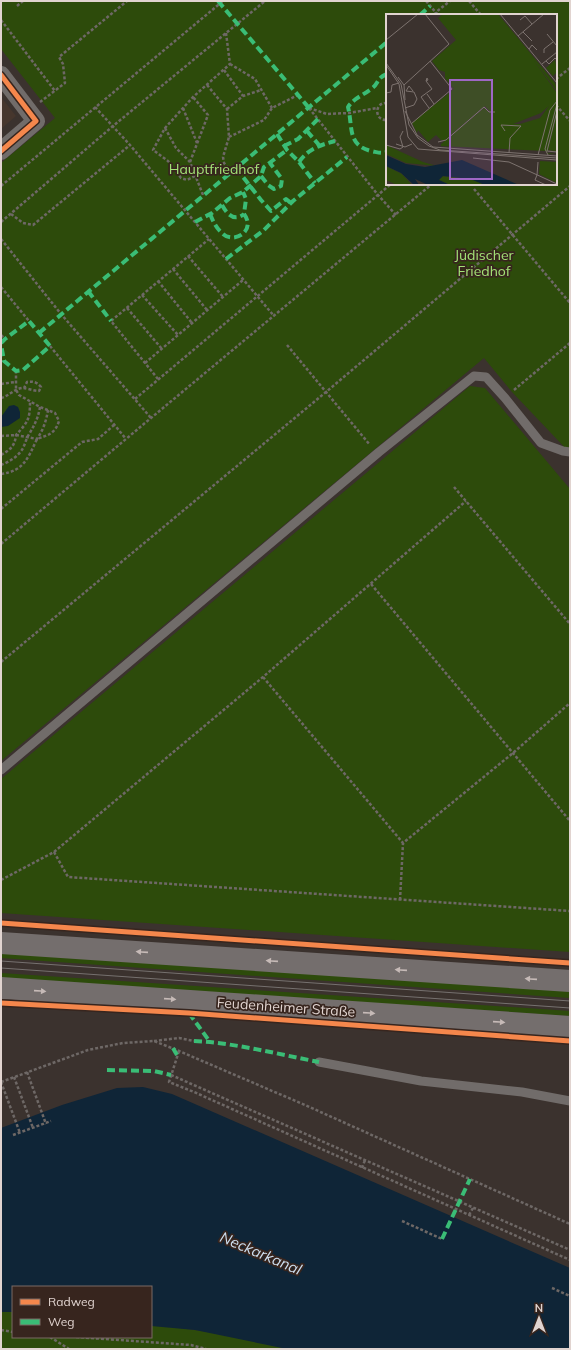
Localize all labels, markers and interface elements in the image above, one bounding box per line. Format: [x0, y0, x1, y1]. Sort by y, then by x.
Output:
inset map [386, 14, 557, 185]
park label: Hauptfriedhof [169, 160, 260, 178]
park label: Jüdischer Friedhof [454, 246, 515, 280]
one-way arrow [136, 949, 148, 956]
one-way arrow [266, 958, 278, 965]
one-way arrow [395, 966, 407, 973]
one-way arrow [525, 975, 537, 982]
one-way arrow [34, 987, 46, 994]
street label: Feudenheimer Straße [216, 993, 356, 1021]
one-way arrow [164, 996, 176, 1003]
one-way arrow [363, 1009, 375, 1016]
one-way arrow [493, 1018, 505, 1025]
water label: Neckarkanal [217, 1227, 305, 1279]
legend [12, 1286, 152, 1338]
text: Radweg [48, 1294, 95, 1309]
north arrow [519, 1298, 559, 1338]
text: N [535, 1301, 543, 1315]
text: Weg [48, 1314, 74, 1329]

